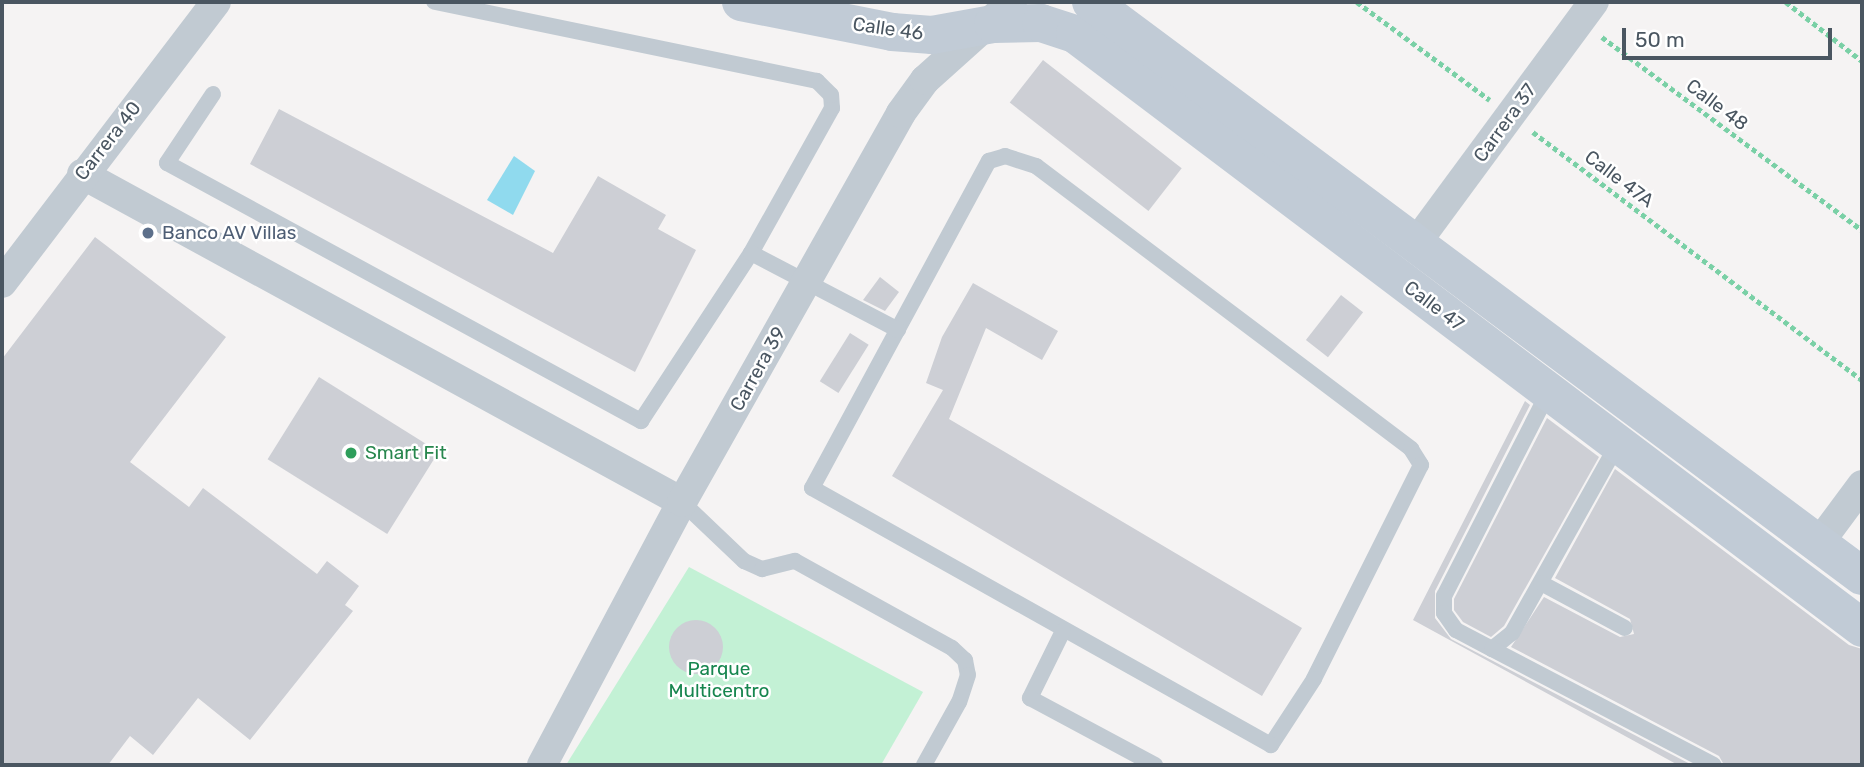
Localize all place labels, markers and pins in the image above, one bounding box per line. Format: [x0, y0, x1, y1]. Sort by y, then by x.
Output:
place label: Banco AV Villas [162, 222, 298, 244]
marker: Banco AV Villas [140, 225, 156, 241]
place label: Smart Fit [365, 442, 447, 464]
marker: Smart Fit [343, 445, 359, 461]

